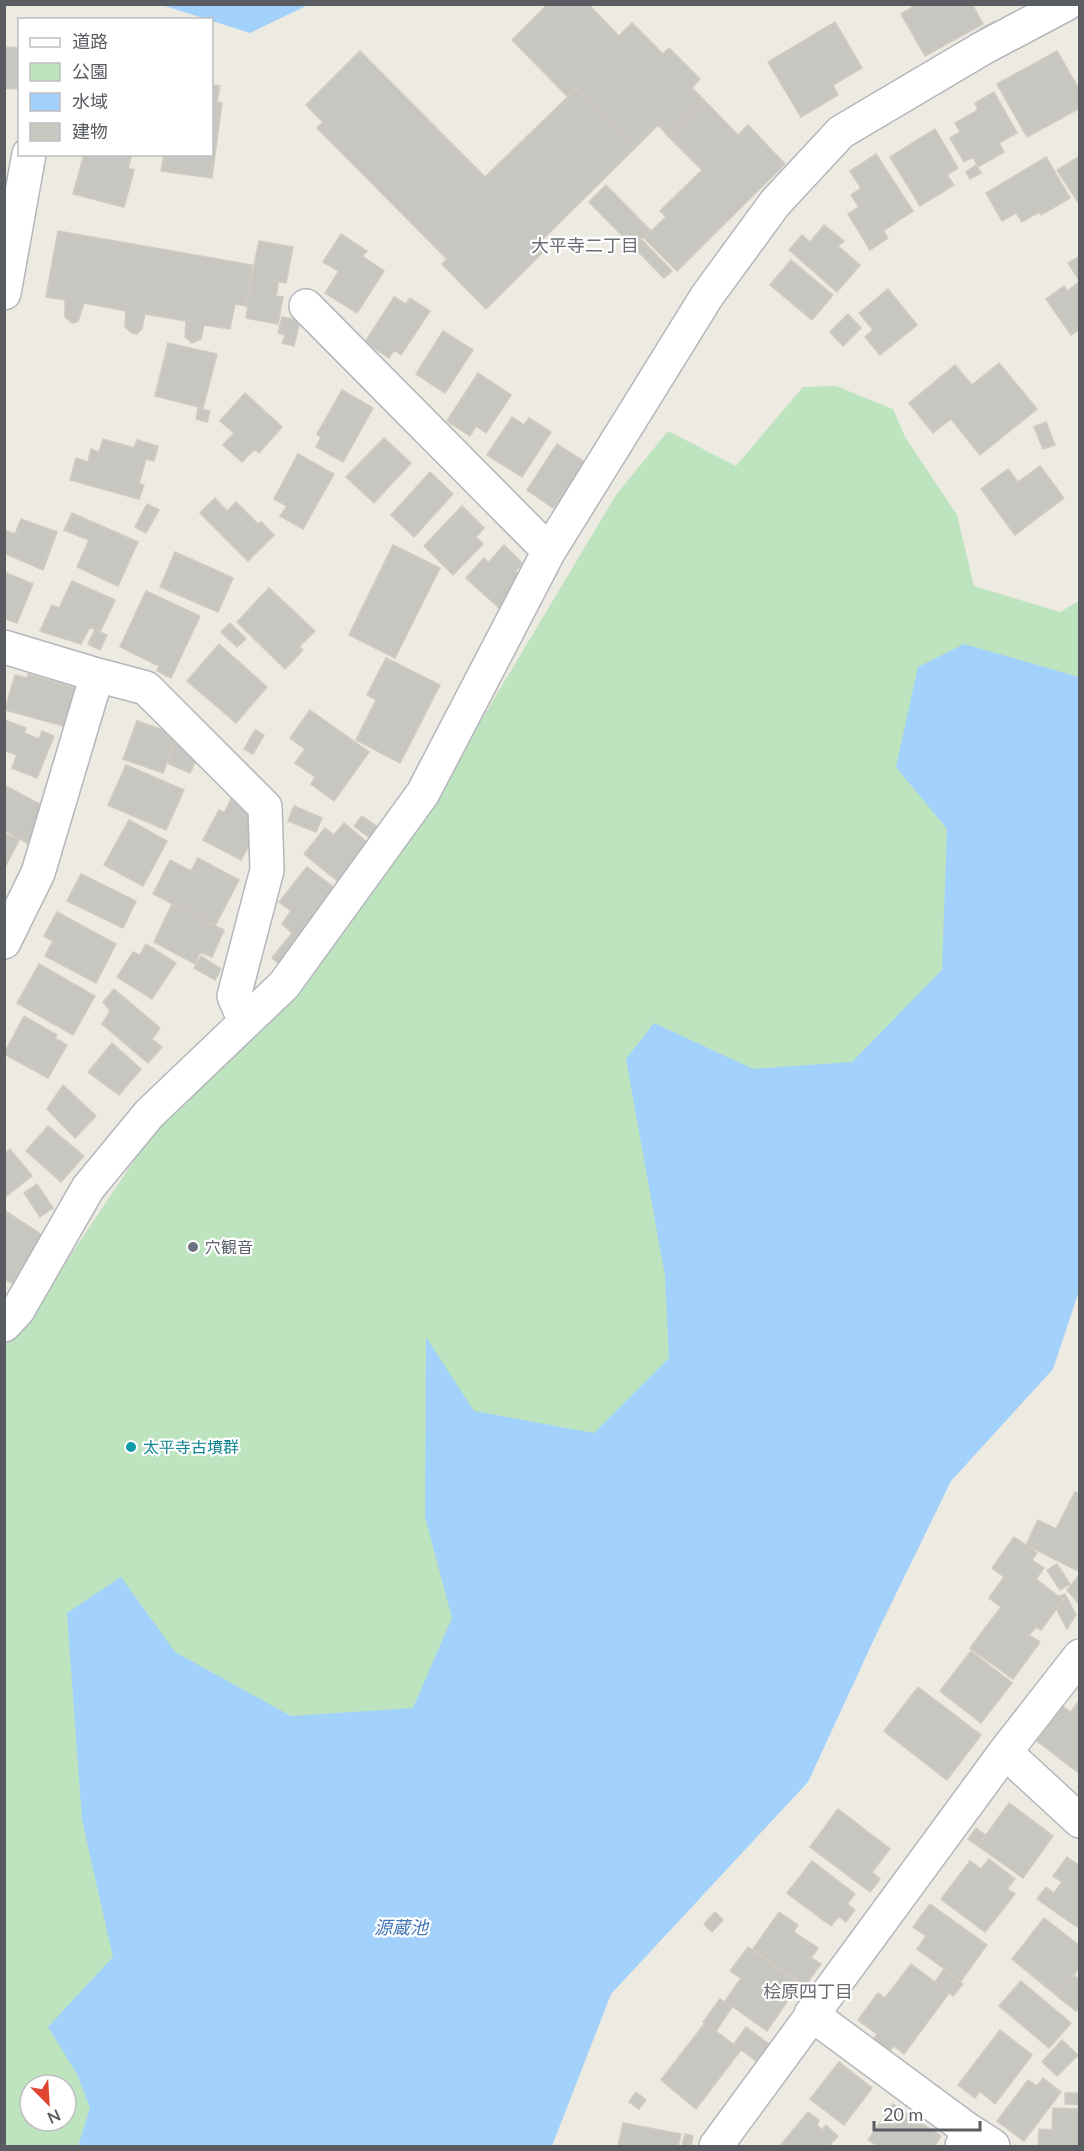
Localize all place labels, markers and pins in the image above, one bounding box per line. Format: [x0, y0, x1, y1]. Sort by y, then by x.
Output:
place label: 穴観音 [205, 1237, 253, 1256]
marker: 穴観音 [186, 1240, 200, 1254]
place label: 太平寺古墳群 [143, 1437, 239, 1456]
marker: 太平寺古墳群 [124, 1440, 138, 1454]

